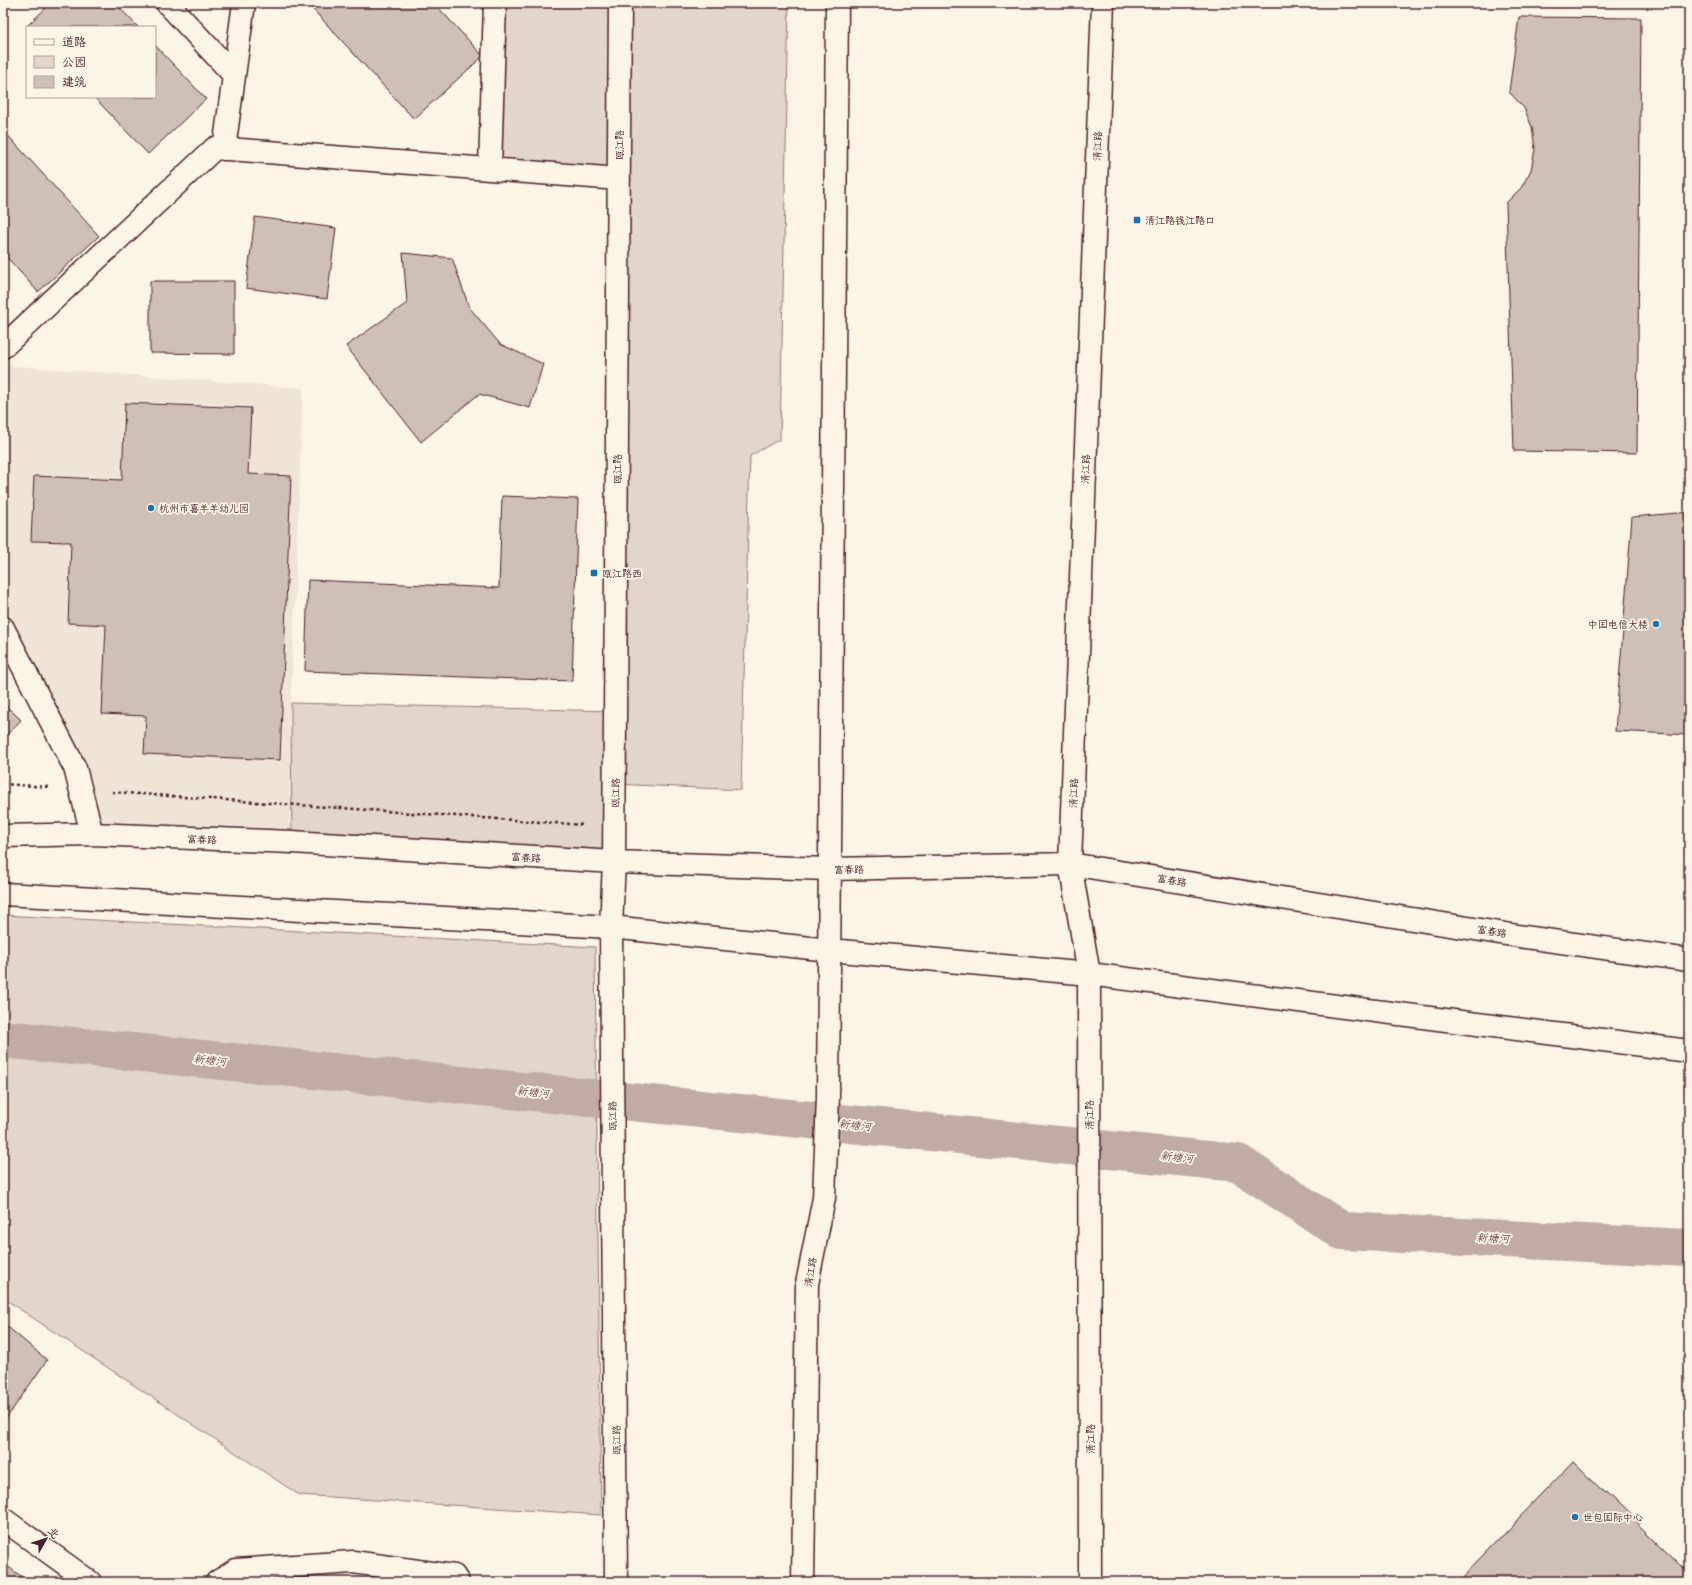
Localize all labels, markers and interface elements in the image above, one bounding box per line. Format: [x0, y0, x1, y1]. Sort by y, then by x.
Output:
legend [26, 26, 156, 98]
text: 道路 [62, 33, 86, 49]
text: 公园 [62, 53, 86, 69]
text: 建筑 [62, 73, 86, 89]
street label: 瓯江路 [612, 130, 626, 160]
street label: 清江路 [1089, 131, 1105, 161]
place label: 清江路钱江路口 [1145, 213, 1215, 227]
marker: 清江路钱江路口 [1132, 215, 1142, 225]
street label: 瓯江路 [610, 454, 624, 484]
street label: 清江路 [1077, 454, 1093, 484]
place label: 杭州市喜羊羊幼儿园 [159, 501, 249, 515]
marker: 杭州市喜羊羊幼儿园 [146, 503, 156, 513]
place label: 瓯江路西 [602, 566, 642, 580]
marker: 瓯江路西 [589, 568, 599, 578]
place label: 中国电信大楼 [1588, 617, 1648, 631]
marker: 中国电信大楼 [1651, 619, 1661, 629]
street label: 瓯江路 [608, 778, 622, 808]
street label: 清江路 [1065, 778, 1081, 808]
street label: 富春路 [187, 831, 217, 847]
street label: 富春路 [511, 849, 541, 865]
street label: 富春路 [834, 862, 864, 876]
street label: 富春路 [1156, 871, 1188, 889]
street label: 富春路 [1476, 922, 1508, 940]
water label: 新塘河 [193, 1050, 229, 1069]
water label: 新塘河 [516, 1082, 552, 1101]
street label: 清江路 [1082, 1100, 1096, 1130]
street label: 瓯江路 [605, 1101, 619, 1131]
water label: 新塘河 [838, 1115, 874, 1134]
water label: 新塘河 [1160, 1147, 1196, 1166]
water label: 新塘河 [1476, 1229, 1512, 1246]
street label: 清江路 [801, 1256, 819, 1288]
street label: 清江路 [1083, 1424, 1097, 1454]
street label: 瓯江路 [609, 1425, 623, 1455]
place label: 世包国际中心 [1583, 1510, 1643, 1524]
marker: 世包国际中心 [1570, 1512, 1580, 1522]
north arrow [26, 1519, 66, 1559]
text: 北 [45, 1523, 63, 1541]

